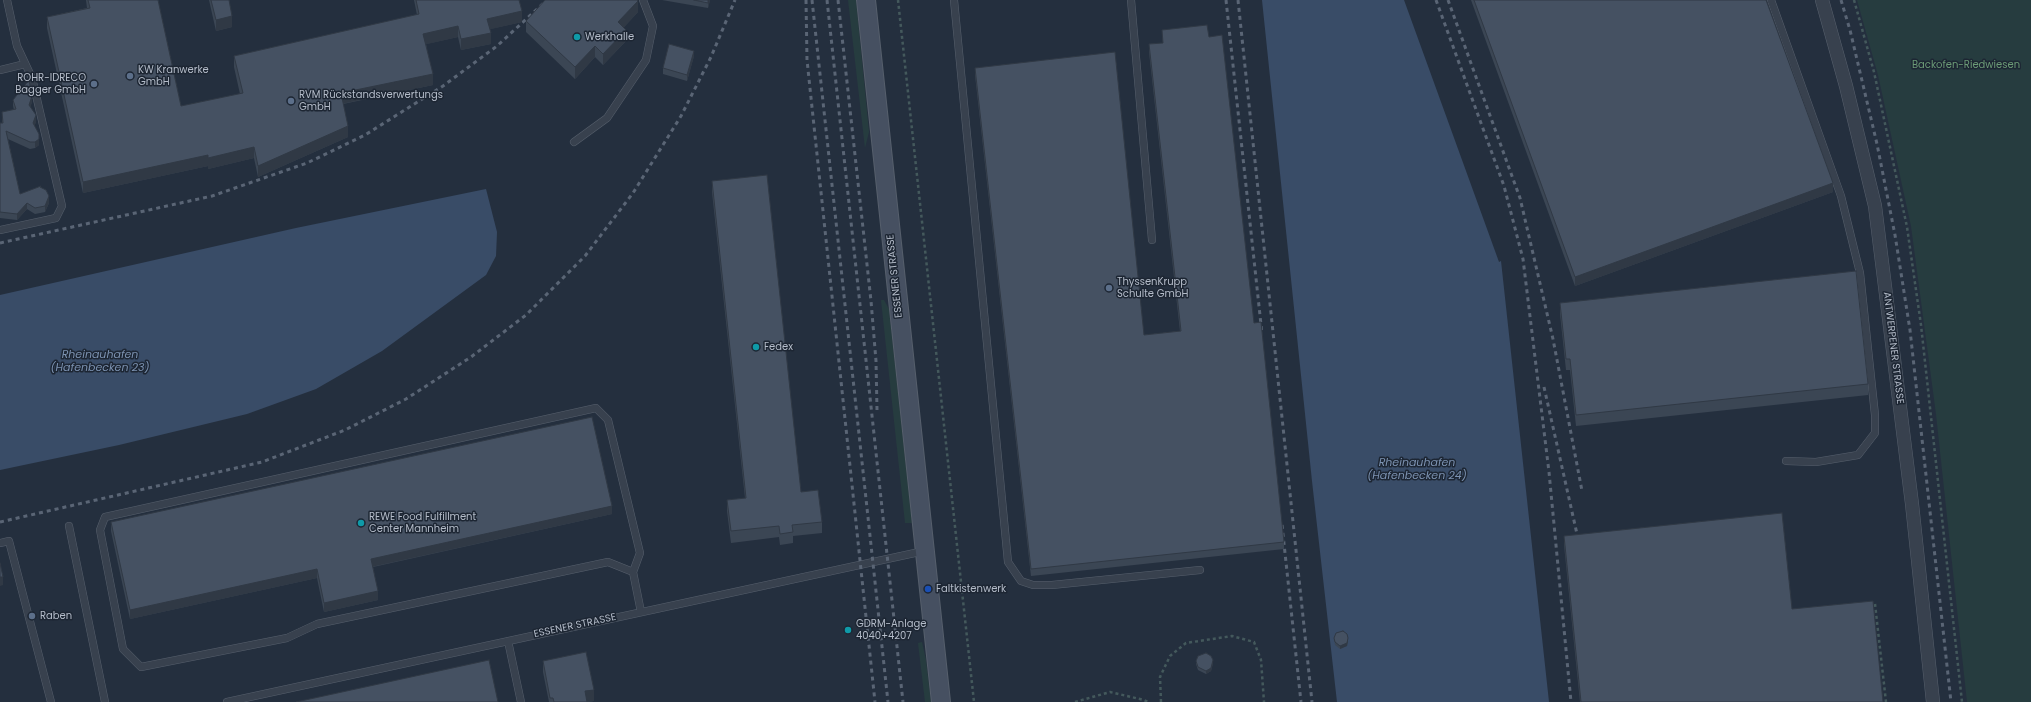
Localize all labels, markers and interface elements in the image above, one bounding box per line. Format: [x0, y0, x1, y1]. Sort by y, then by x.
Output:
place label: Werkhalle [585, 31, 634, 43]
marker: Werkhalle [572, 32, 582, 42]
park label: Backofen-Riedwiesen [1912, 59, 2020, 71]
place label: KW Kranwerke GmbH [138, 64, 209, 88]
marker: KW Kranwerke GmbH [125, 71, 135, 81]
place label: ROHR-IDRECO Bagger GmbH [15, 72, 86, 96]
marker: ROHR-IDRECO Bagger GmbH [89, 79, 99, 89]
place label: RVM Rückstandsverwertungs GmbH [299, 89, 443, 112]
marker: RVM Rückstandsverwertungs GmbH [286, 96, 296, 106]
street label: ESSENER STRASSE [885, 234, 905, 318]
place label: ThyssenKrupp Schulte GmbH [1117, 276, 1188, 300]
marker: ThyssenKrupp Schulte GmbH [1104, 283, 1114, 293]
street label: ANTWERPENER STRASSE [1880, 291, 1906, 405]
place label: Fedex [764, 341, 793, 353]
marker: Fedex [751, 342, 761, 352]
water label: Rheinauhafen (Hafenbecken 23) [50, 348, 150, 374]
water label: Rheinauhafen (Hafenbecken 24) [1367, 456, 1467, 482]
place label: REWE Food Fulfillment Center Mannheim [369, 511, 476, 534]
marker: REWE Food Fulfillment Center Mannheim [356, 518, 366, 528]
place label: Faltkistenwerk [936, 583, 1006, 595]
marker: Faltkistenwerk [923, 584, 933, 594]
place label: Raben [40, 610, 72, 622]
marker: Raben [27, 611, 37, 621]
street label: ESSENER STRASSE [533, 611, 617, 641]
place label: GDRM-Anlage 4040+4207 [856, 618, 926, 642]
marker: GDRM-Anlage 4040+4207 [843, 625, 853, 635]

